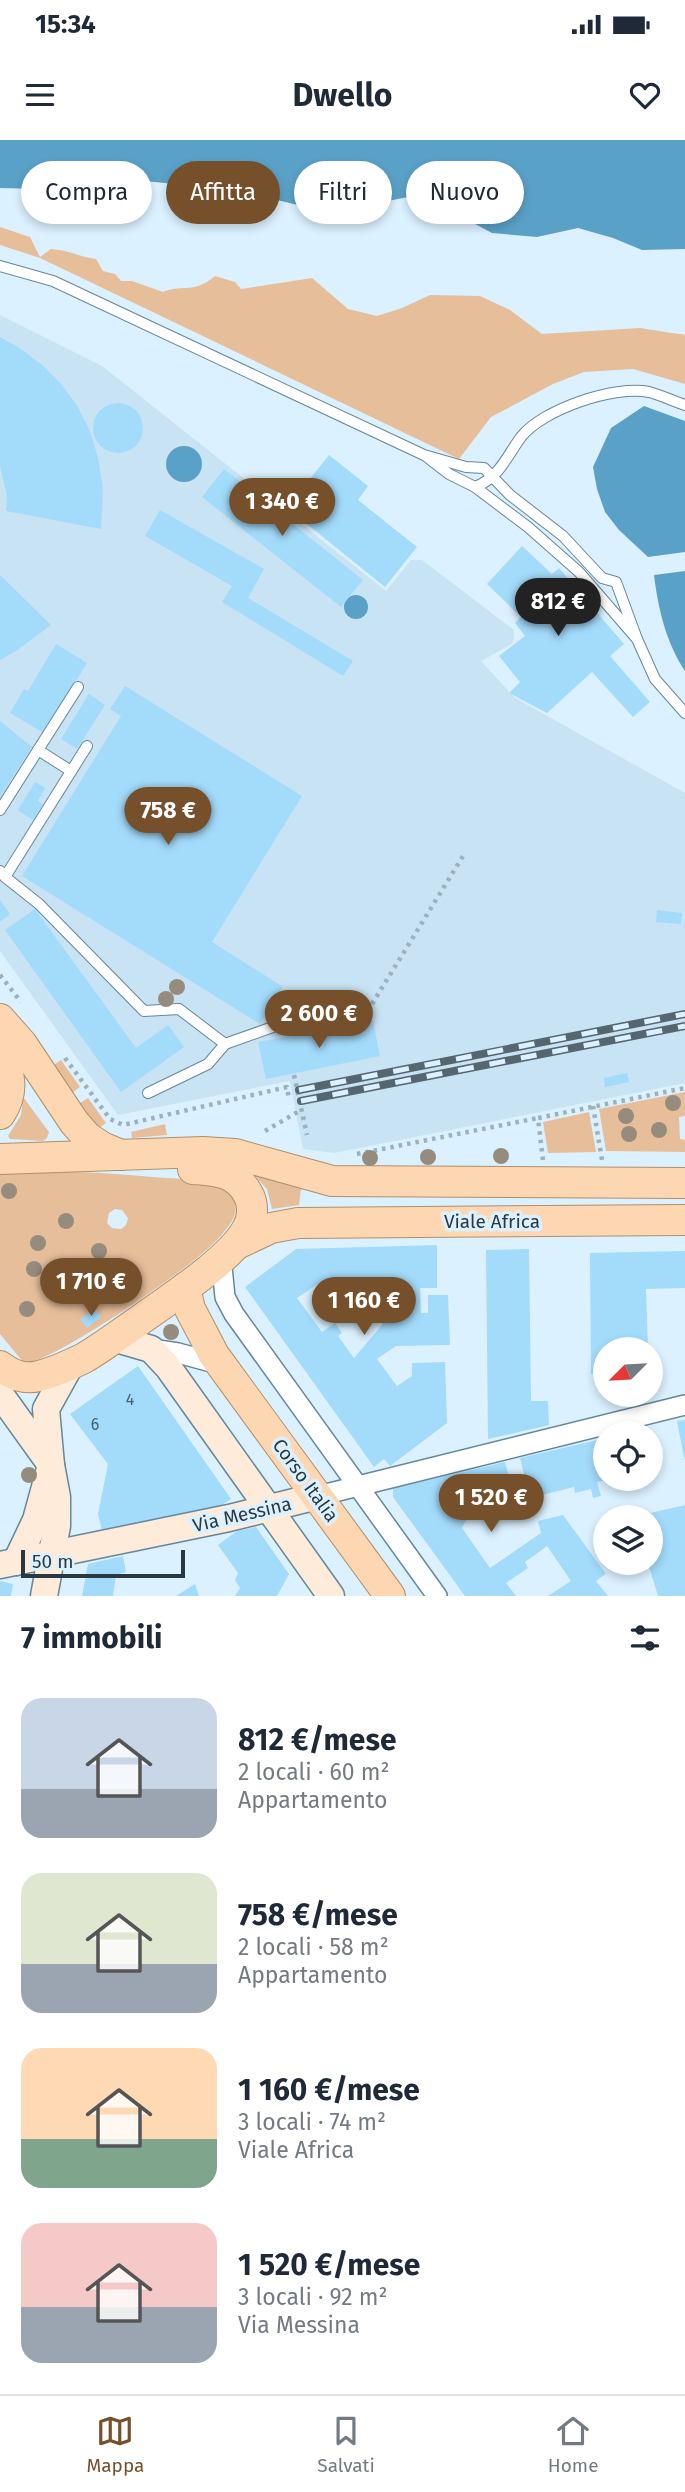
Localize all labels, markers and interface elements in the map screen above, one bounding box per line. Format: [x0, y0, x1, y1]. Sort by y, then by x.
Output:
text: 15:34 [35, 9, 96, 40]
icon: menu [21, 76, 59, 114]
text: Dwello [292, 76, 393, 114]
icon: heart [626, 76, 664, 114]
chip: Compra [21, 161, 152, 224]
chip: Affitta [166, 161, 280, 224]
chip: Filtri [294, 161, 392, 224]
chip: Nuovo [406, 161, 524, 224]
pin: 1 340 € [217, 478, 347, 538]
text: 1 340 € [245, 487, 319, 515]
pin: 812 € [509, 578, 607, 638]
text: 812 € [531, 587, 585, 615]
pin: 758 € [119, 788, 217, 847]
text: 758 € [140, 796, 196, 824]
pin: 2 600 € [254, 990, 384, 1050]
text: 2 600 € [281, 999, 357, 1027]
street label: Viale Africa [444, 1210, 540, 1233]
pin: 1 710 € [26, 1258, 156, 1318]
text: 1 710 € [56, 1267, 126, 1295]
pin: 1 160 € [299, 1278, 429, 1337]
text: 1 160 € [328, 1286, 400, 1314]
north arrow [593, 1337, 663, 1407]
map controls [593, 1337, 663, 1575]
house number: 4 [126, 1390, 135, 1409]
house number: 6 [91, 1415, 99, 1434]
button: locate [593, 1421, 663, 1491]
street label: Corso Italia [268, 1434, 343, 1526]
pin: 1 520 € [426, 1474, 556, 1534]
text: 1 520 € [455, 1483, 527, 1511]
street label: Via Messina [190, 1492, 294, 1537]
button: layers [593, 1505, 663, 1575]
scale bar [21, 1547, 186, 1579]
text: 50 m [32, 1550, 73, 1573]
icon: filters [626, 1619, 664, 1657]
text: 7 immobili [21, 1620, 163, 1656]
text: 812 €/mese [238, 1722, 396, 1758]
icon: home [77, 1726, 161, 1810]
text: 2 locali · 60 m² [238, 1758, 390, 1786]
text: Appartamento [238, 1786, 387, 1814]
text: 758 €/mese [238, 1897, 398, 1933]
icon: home [77, 1901, 161, 1985]
text: 2 locali · 58 m² [238, 1933, 389, 1961]
text: Appartamento [238, 1961, 387, 1989]
text: 1 160 €/mese [238, 2072, 420, 2108]
icon: home [77, 2076, 161, 2160]
text: 3 locali · 74 m² [238, 2108, 386, 2136]
text: Viale Africa [238, 2136, 354, 2164]
text: 1 520 €/mese [238, 2247, 420, 2283]
icon: home [77, 2251, 161, 2335]
text: 3 locali · 92 m² [238, 2283, 387, 2311]
text: Via Messina [238, 2311, 360, 2339]
tab: Mappa [87, 2412, 144, 2477]
tab: Salvati [317, 2412, 375, 2477]
tab: Home [548, 2412, 598, 2477]

